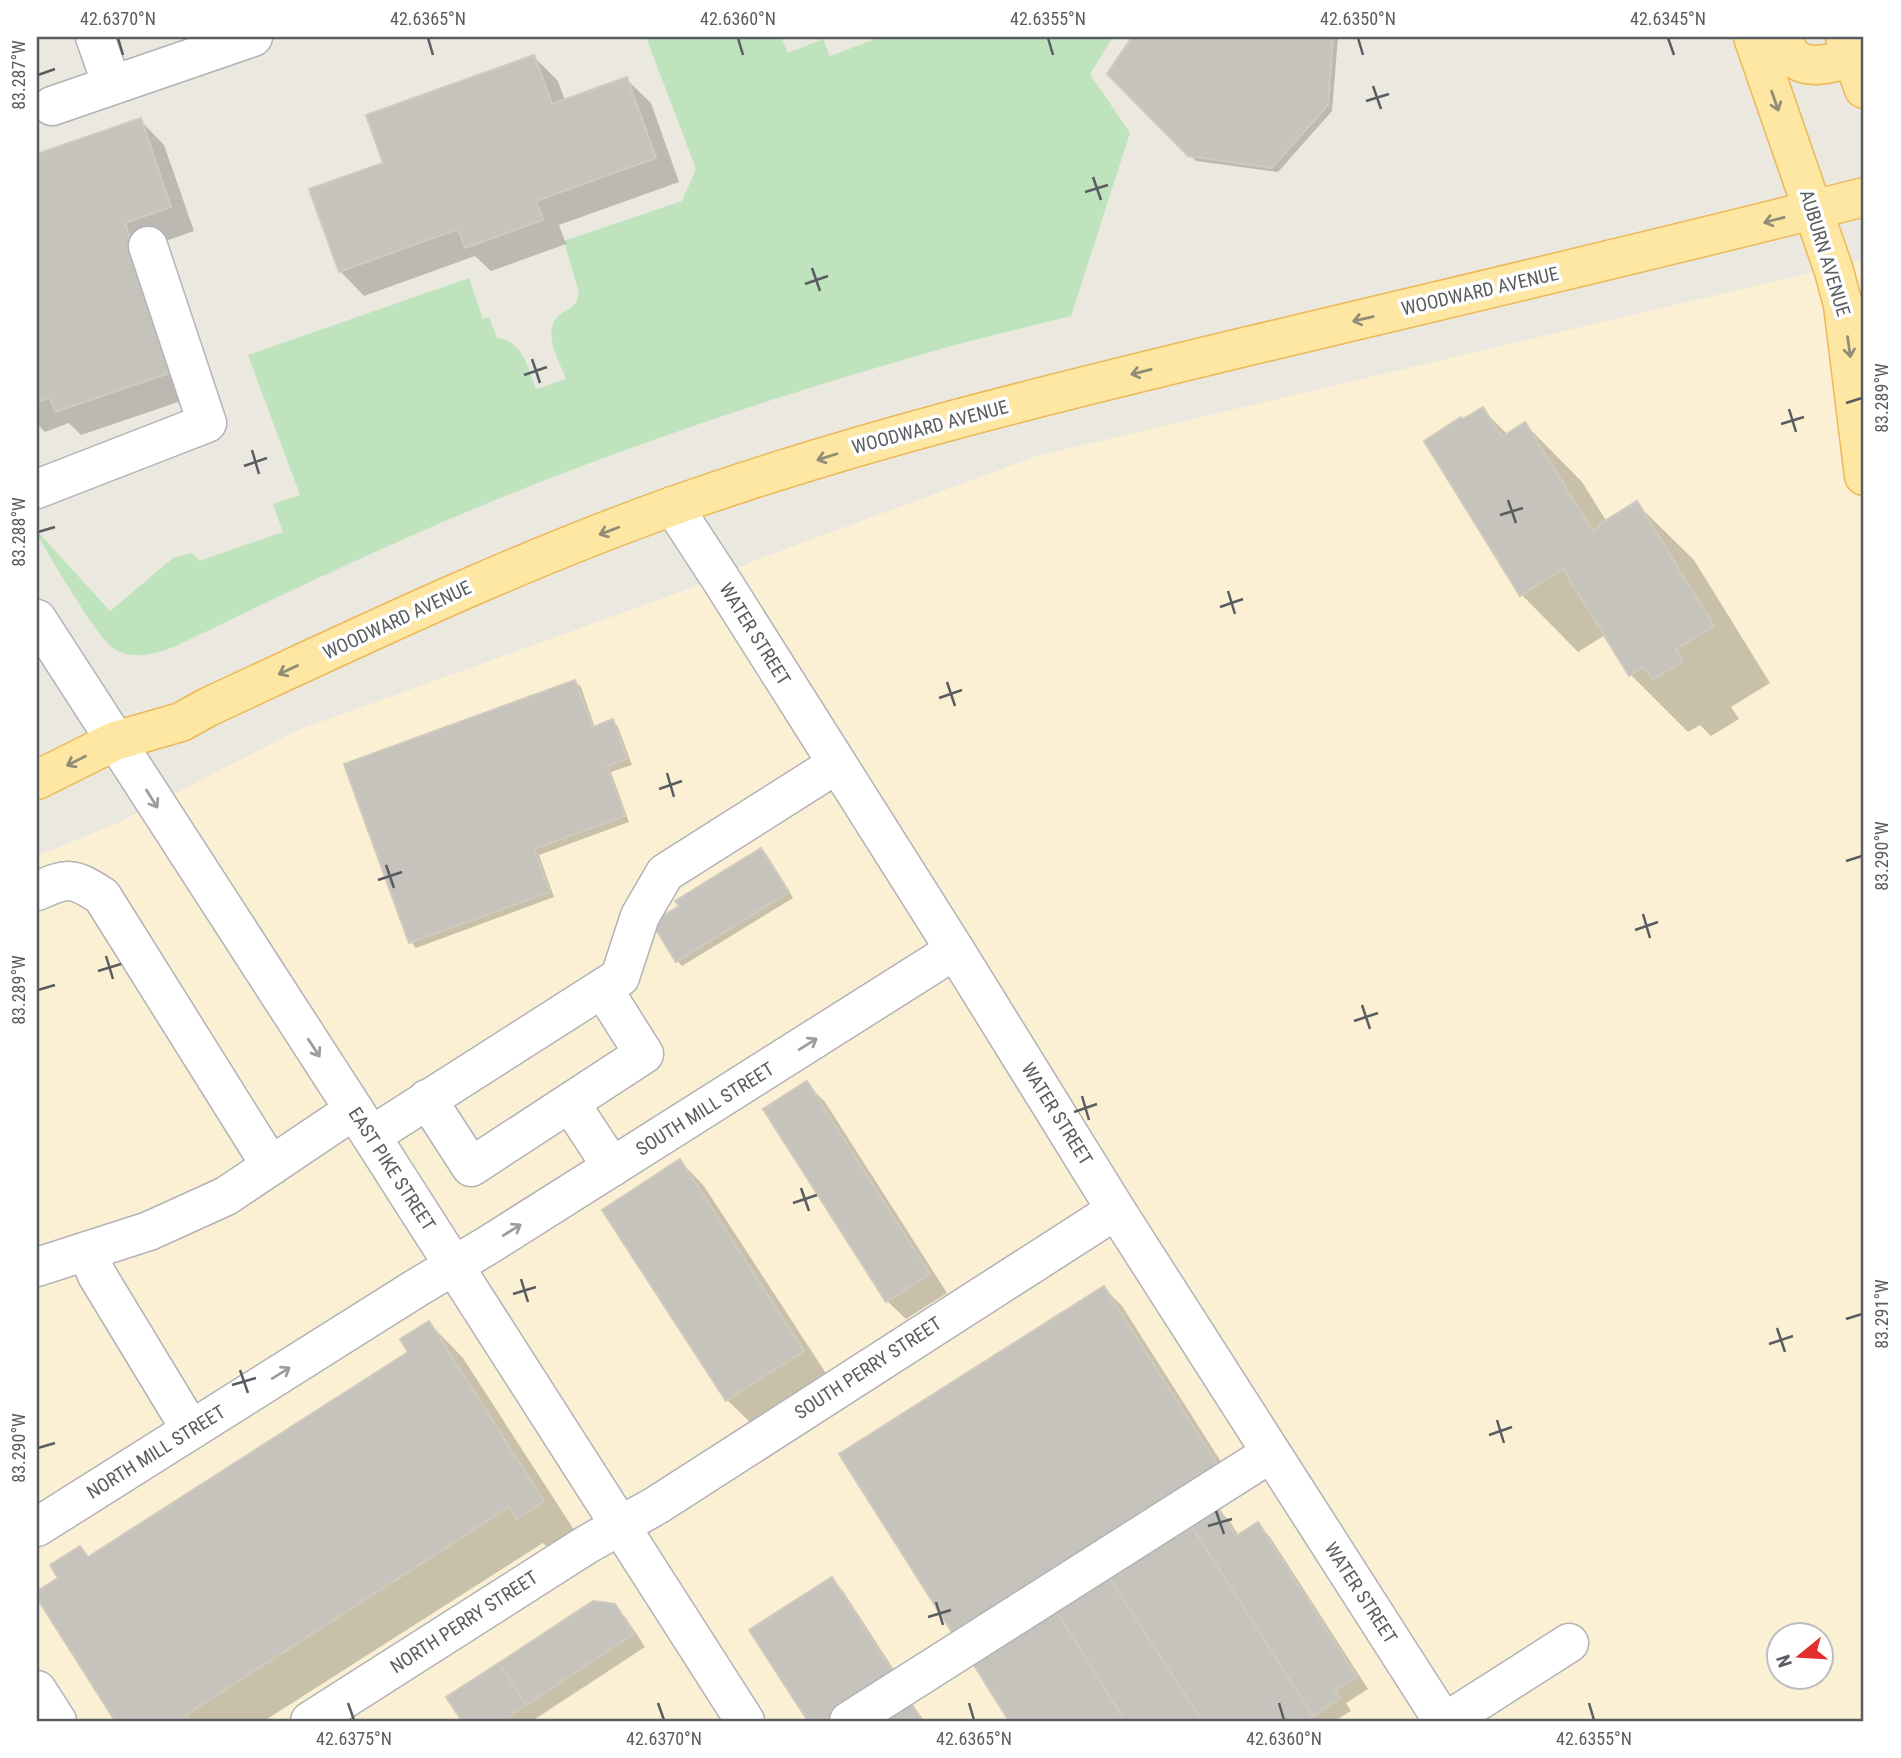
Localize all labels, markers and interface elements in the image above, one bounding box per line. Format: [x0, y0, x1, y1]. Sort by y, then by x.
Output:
text: 42.6370°N [80, 8, 156, 29]
text: 42.6365°N [390, 8, 466, 29]
text: 42.6360°N [700, 8, 776, 29]
text: 42.6355°N [1010, 8, 1086, 29]
text: 42.6350°N [1320, 8, 1396, 29]
text: 42.6345°N [1630, 8, 1706, 29]
text: 83.287°W [8, 40, 29, 110]
one-way arrow [1770, 90, 1782, 112]
street label: AUBURN AVENUE [1795, 187, 1855, 319]
one-way arrow [1764, 214, 1786, 227]
street label: WOODWARD AVENUE [1399, 262, 1561, 320]
one-way arrow [1352, 313, 1375, 326]
one-way arrow [1843, 335, 1856, 357]
text: 83.289°W [1871, 363, 1892, 433]
one-way arrow [1131, 366, 1153, 379]
street label: WOODWARD AVENUE [849, 395, 1011, 459]
one-way arrow [817, 451, 839, 464]
text: 83.288°W [8, 497, 29, 567]
one-way arrow [599, 525, 621, 538]
street label: WOODWARD AVENUE [319, 576, 475, 664]
street label: WATER STREET [714, 579, 796, 690]
one-way arrow [278, 664, 299, 677]
one-way arrow [66, 754, 87, 768]
one-way arrow [145, 788, 159, 808]
text: 83.290°W [1871, 821, 1892, 891]
text: 83.289°W [8, 955, 29, 1025]
one-way arrow [798, 1036, 817, 1051]
one-way arrow [307, 1037, 321, 1057]
street label: SOUTH MILL STREET [632, 1057, 778, 1161]
street label: WATER STREET [1016, 1059, 1098, 1170]
street label: EAST PIKE STREET [344, 1103, 440, 1235]
one-way arrow [502, 1223, 521, 1238]
text: 83.291°W [1871, 1279, 1892, 1349]
street label: SOUTH PERRY STREET [790, 1312, 946, 1424]
one-way arrow [271, 1366, 291, 1380]
street label: NORTH MILL STREET [83, 1400, 230, 1504]
text: 83.290°W [8, 1413, 29, 1483]
street label: WATER STREET [1320, 1538, 1402, 1648]
street label: NORTH PERRY STREET [386, 1566, 542, 1678]
north arrow [1764, 1622, 1834, 1692]
text: N [1772, 1652, 1797, 1670]
text: 42.6375°N [316, 1728, 392, 1749]
text: 42.6370°N [626, 1728, 702, 1749]
text: 42.6365°N [936, 1728, 1012, 1749]
text: 42.6360°N [1246, 1728, 1322, 1749]
text: 42.6355°N [1556, 1728, 1632, 1749]

